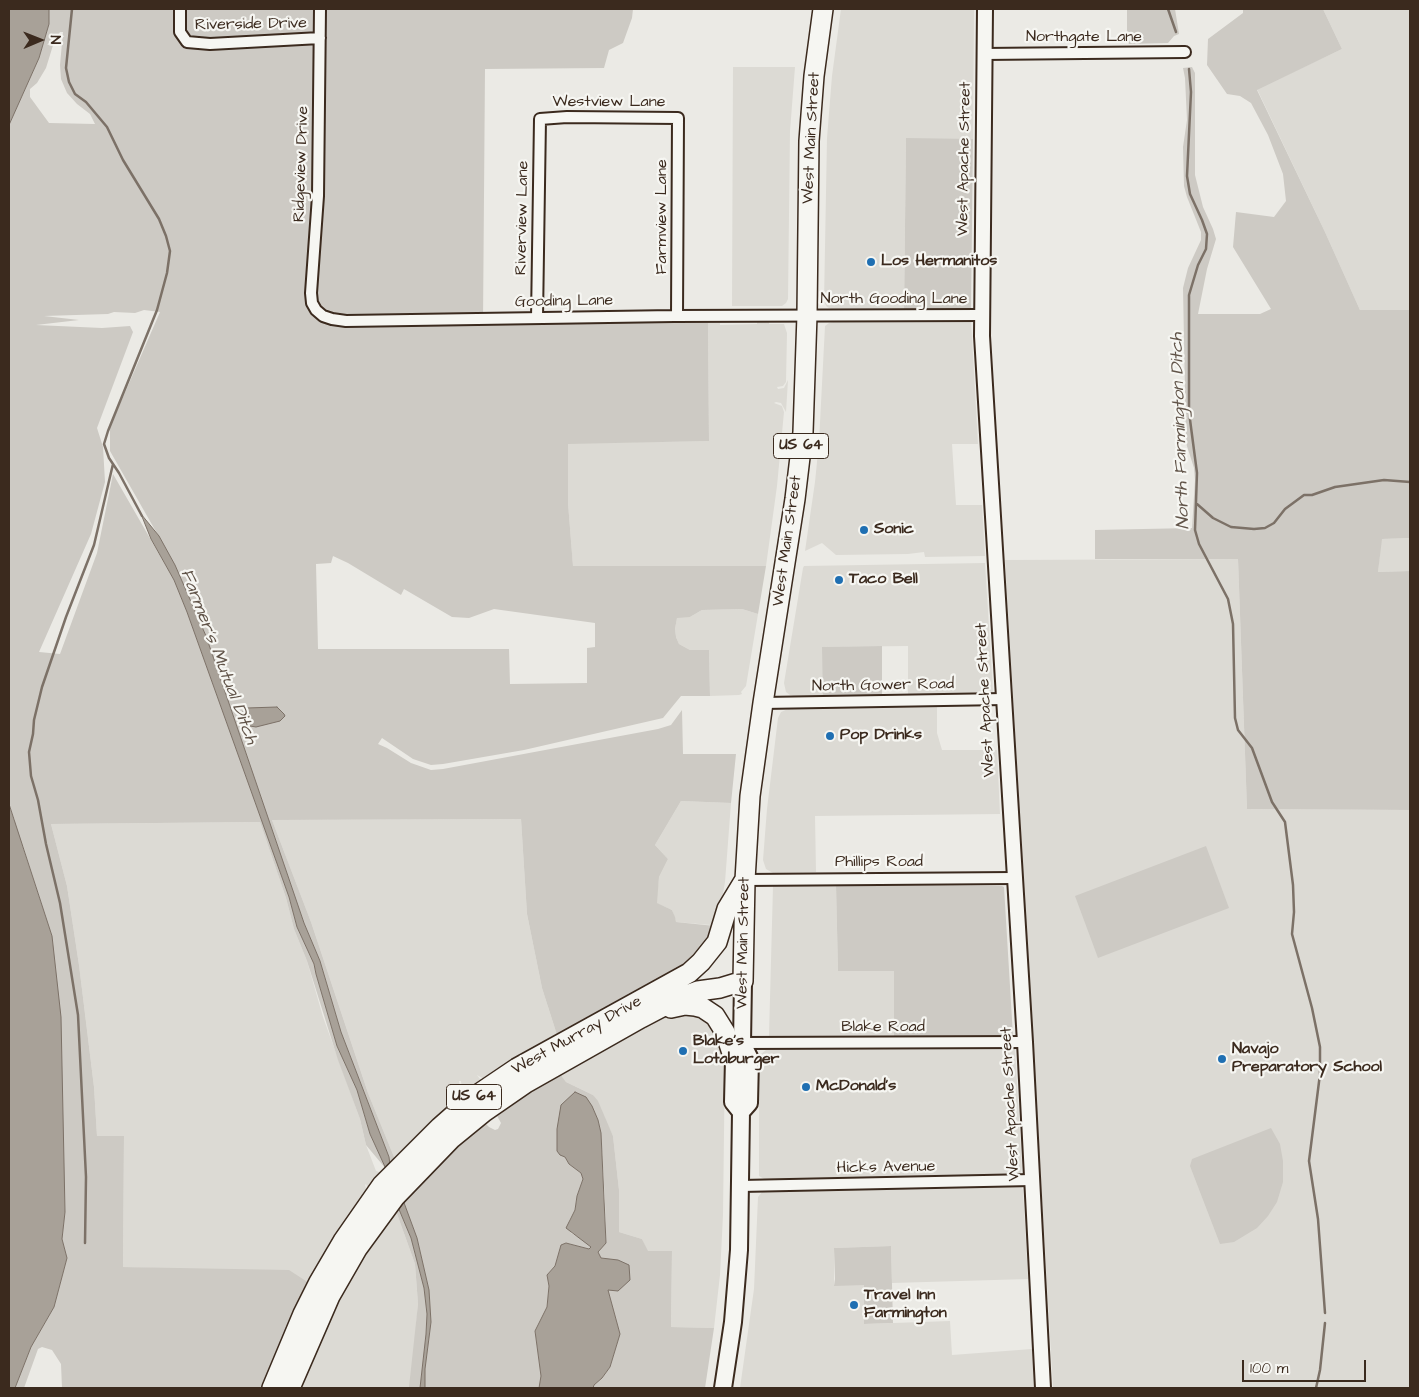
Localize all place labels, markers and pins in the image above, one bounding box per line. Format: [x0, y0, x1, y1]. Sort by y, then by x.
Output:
place label: Los Hermanitos [881, 252, 997, 272]
marker: Los Hermanitos [865, 256, 877, 268]
place label: Sonic [874, 520, 914, 540]
marker: Sonic [858, 524, 870, 536]
place label: Taco Bell [849, 570, 918, 590]
marker: Taco Bell [833, 574, 845, 586]
place label: Pop Drinks [840, 726, 922, 746]
marker: Pop Drinks [824, 730, 836, 742]
place label: Blake's Lotaburger [693, 1032, 779, 1070]
place label: Navajo Preparatory School [1232, 1040, 1382, 1078]
marker: Blake's Lotaburger [677, 1045, 689, 1057]
marker: Navajo Preparatory School [1216, 1053, 1228, 1065]
place label: McDonald's [816, 1077, 896, 1097]
marker: McDonald's [800, 1081, 812, 1093]
place label: Travel Inn Farmington [864, 1286, 947, 1324]
marker: Travel Inn Farmington [848, 1299, 860, 1311]

